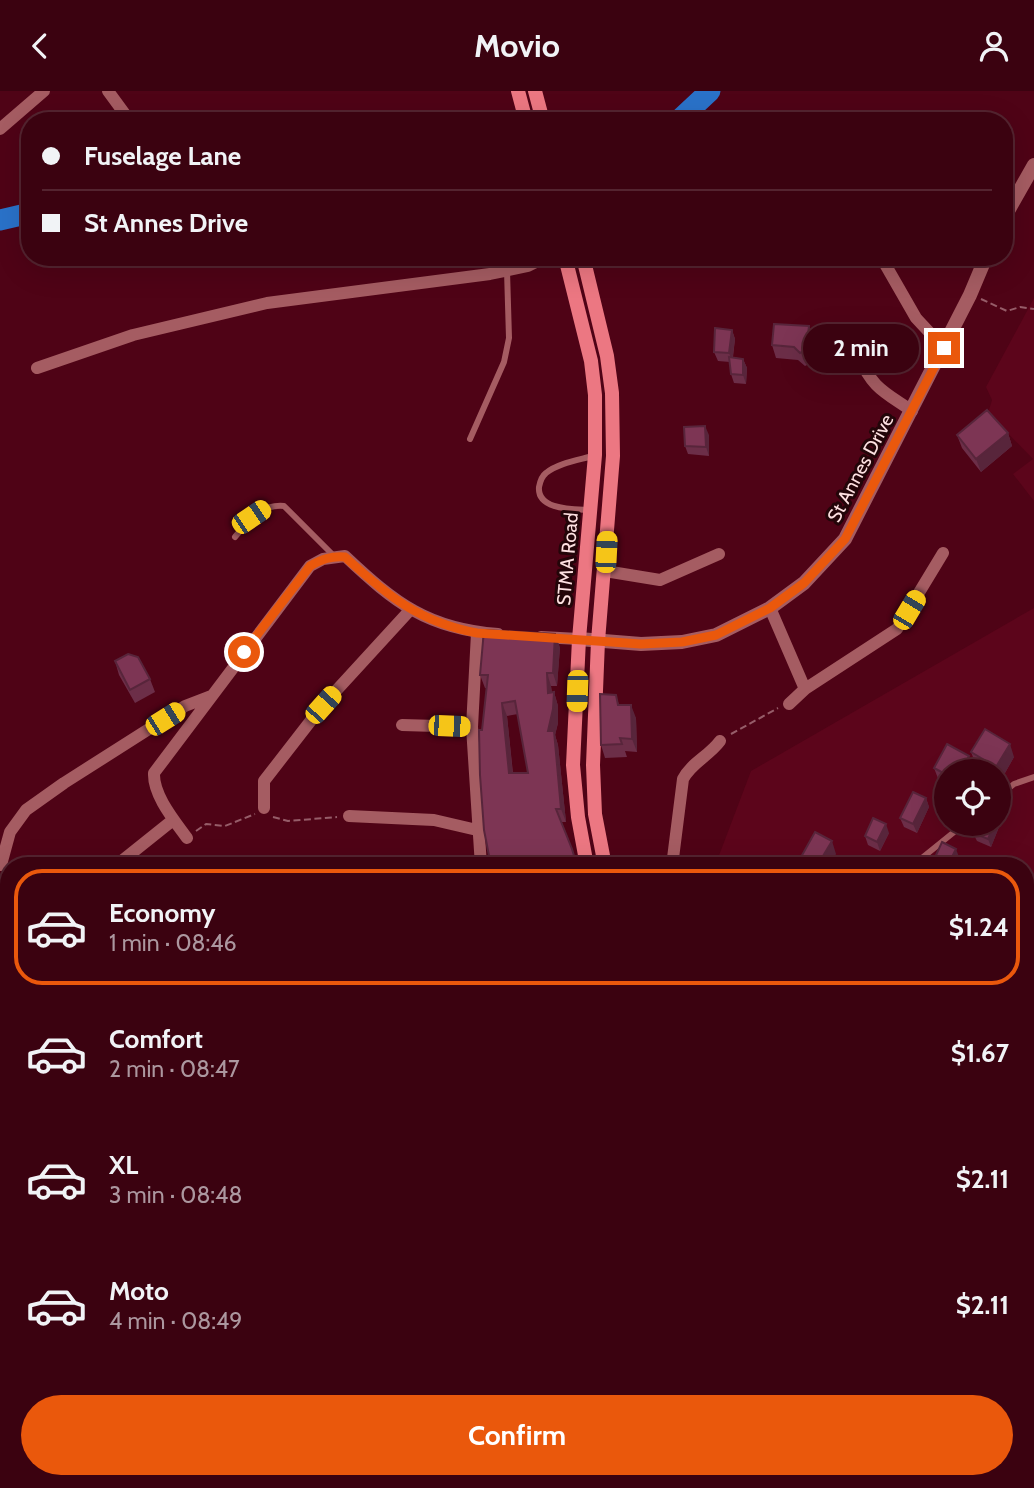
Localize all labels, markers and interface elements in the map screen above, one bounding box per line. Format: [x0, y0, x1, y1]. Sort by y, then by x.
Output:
text: Movio [474, 26, 560, 65]
icon: back [21, 27, 59, 65]
icon: person [975, 27, 1013, 65]
text: Fuselage Lane [84, 140, 241, 172]
text: St Annes Drive [84, 207, 248, 239]
callout: 2 min [804, 323, 920, 373]
route end [928, 332, 960, 364]
text: 2 min [833, 334, 889, 362]
street label: St Annes Drive [822, 410, 899, 526]
car [228, 497, 275, 537]
street label: STMA Road [552, 512, 583, 607]
car [595, 530, 618, 574]
car [890, 587, 929, 633]
route start [228, 636, 260, 668]
car [566, 670, 589, 712]
car [302, 682, 345, 728]
car [142, 699, 189, 739]
car [428, 715, 471, 737]
map controls [934, 759, 1011, 836]
button: locate [934, 759, 1011, 836]
icon: car [25, 896, 88, 959]
text: Economy [109, 897, 215, 929]
text: $1.24 [949, 911, 1009, 943]
text: 1 min · 08:46 [109, 929, 237, 957]
icon: car [25, 1022, 88, 1085]
text: Comfort [109, 1023, 203, 1055]
text: $1.67 [951, 1037, 1009, 1069]
text: 2 min · 08:47 [109, 1055, 240, 1083]
icon: car [25, 1148, 88, 1211]
text: XL [109, 1149, 138, 1181]
text: $2.11 [956, 1163, 1009, 1195]
text: 3 min · 08:48 [109, 1181, 242, 1209]
icon: car [25, 1274, 88, 1337]
text: Moto [109, 1275, 169, 1307]
text: $2.11 [956, 1289, 1009, 1321]
text: 4 min · 08:49 [109, 1307, 242, 1335]
button: Confirm [21, 1395, 1013, 1475]

